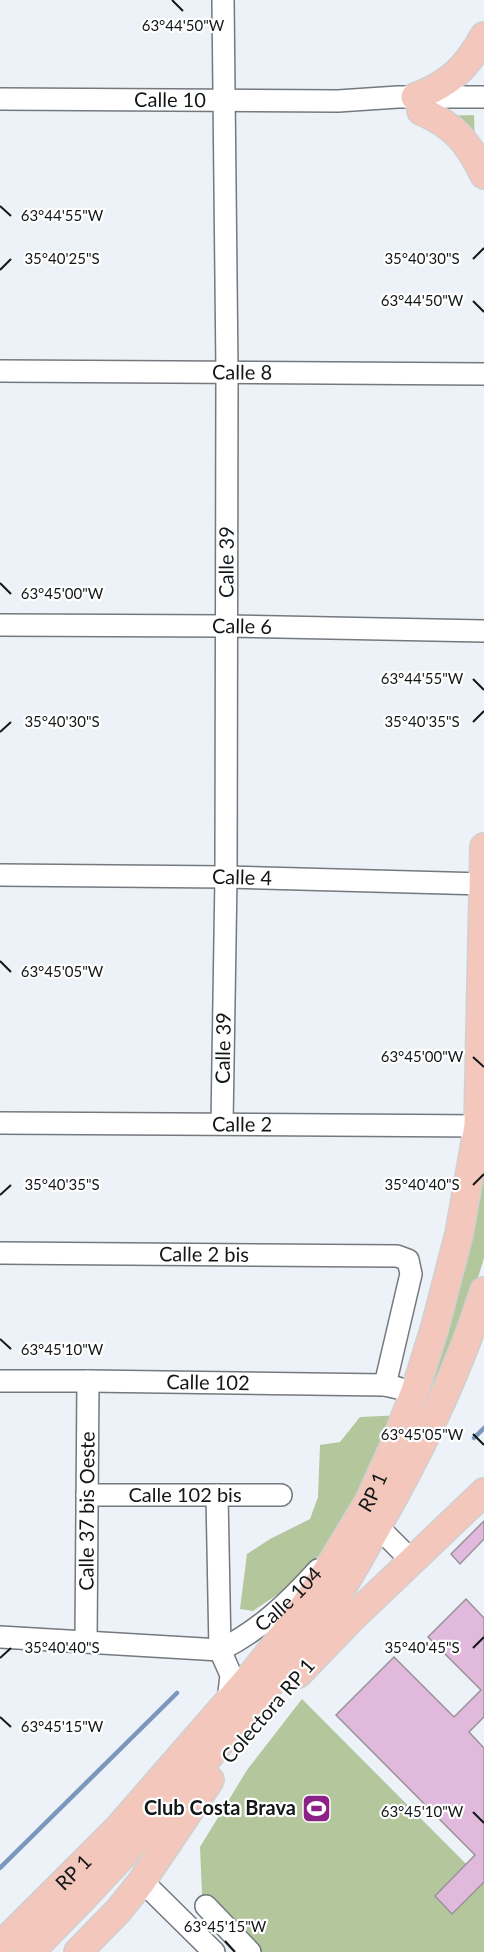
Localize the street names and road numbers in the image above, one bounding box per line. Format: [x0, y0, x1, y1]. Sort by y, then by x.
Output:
street label: Calle 10 [134, 87, 206, 111]
street label: Calle 8 [212, 359, 272, 384]
street label: Calle 39 [214, 526, 238, 598]
street label: Calle 6 [212, 613, 272, 638]
street label: Calle 4 [212, 864, 273, 889]
street label: Calle 39 [210, 1012, 235, 1084]
street label: Calle 2 [212, 1111, 272, 1136]
street label: Calle 2 bis [159, 1241, 249, 1266]
street label: Calle 102 [166, 1369, 250, 1394]
street label: Calle 37 bis Oeste [73, 1431, 99, 1591]
street label: RP 1 [352, 1468, 391, 1516]
street label: Calle 102 bis [128, 1482, 242, 1506]
street label: Calle 104 [250, 1561, 326, 1636]
street label: Colectora RP 1 [215, 1653, 319, 1768]
street label: RP 1 [50, 1849, 96, 1895]

